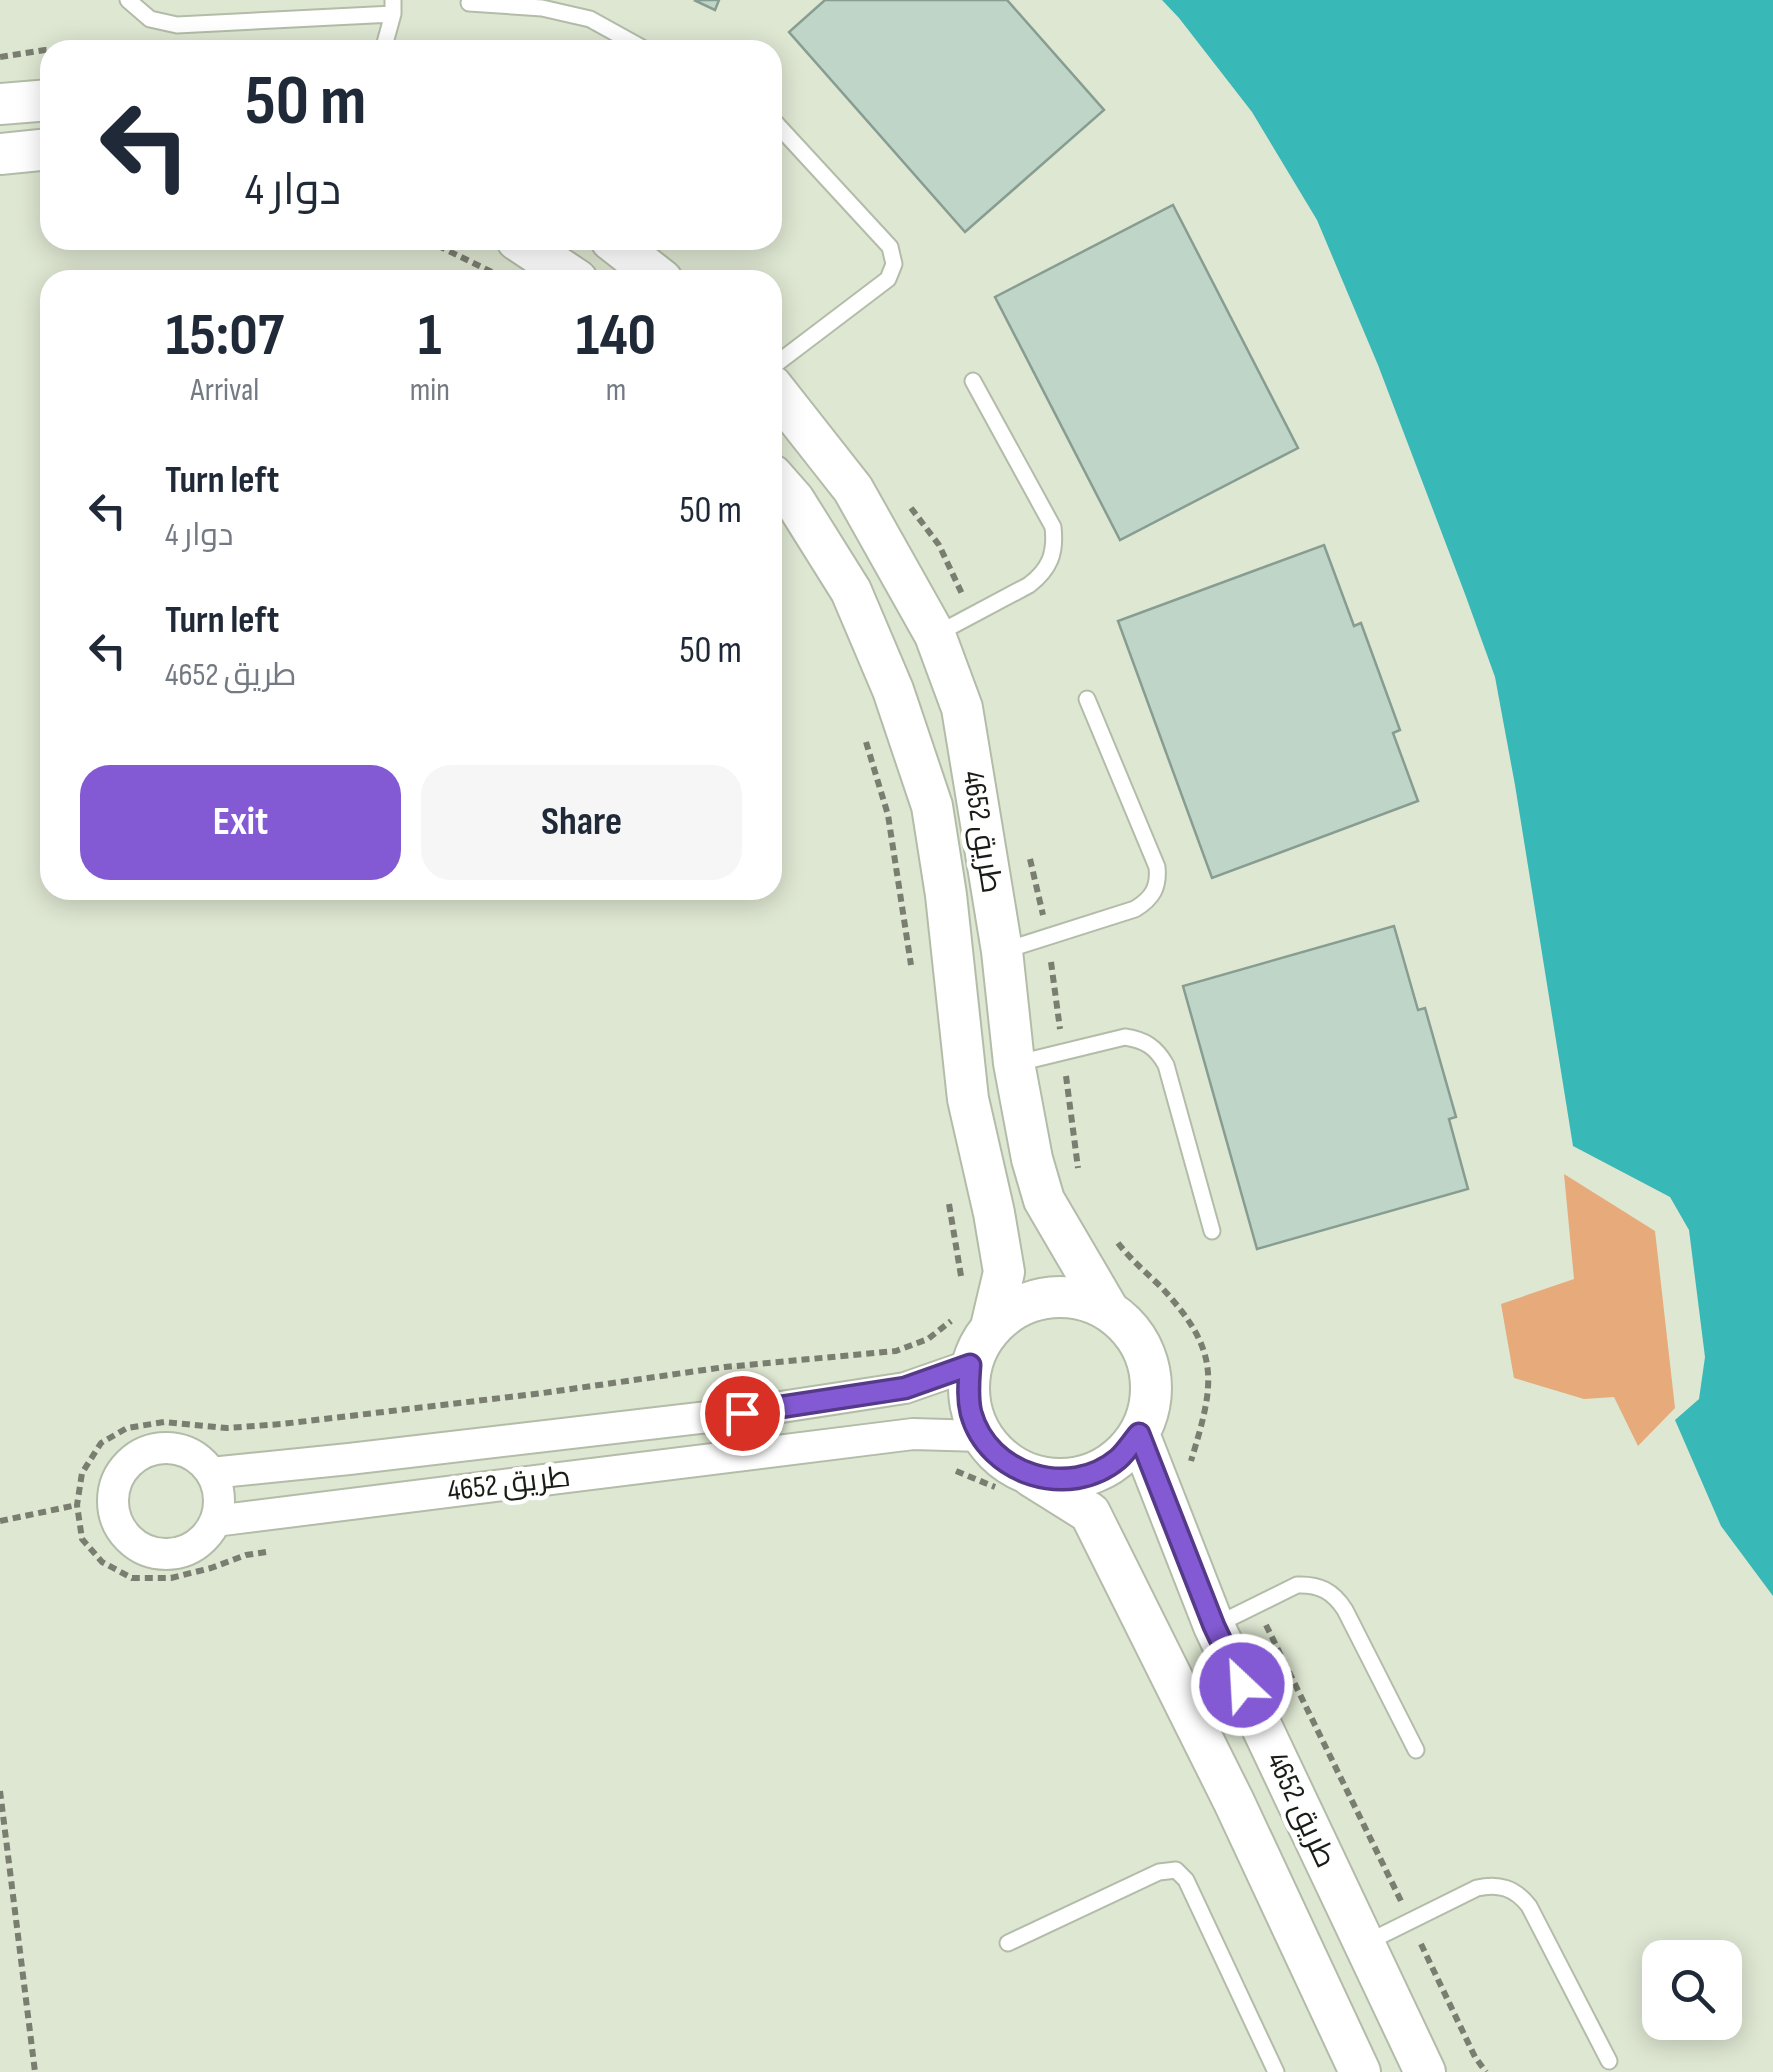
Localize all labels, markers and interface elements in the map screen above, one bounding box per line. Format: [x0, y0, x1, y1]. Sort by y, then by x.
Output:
text: 50 m [245, 60, 366, 144]
icon: left [80, 80, 210, 210]
text: دوار 4 [245, 163, 341, 218]
text: 15:07 [166, 300, 284, 372]
text: 1 [418, 300, 442, 372]
text: 140 [576, 300, 656, 372]
text: Arrival [190, 371, 259, 410]
text: min [410, 371, 450, 410]
text: m [606, 371, 626, 410]
text: Turn left [165, 458, 279, 503]
icon: left [80, 483, 135, 538]
text: 50 m [679, 488, 742, 533]
text: دوار 4 [165, 516, 233, 555]
text: Turn left [165, 598, 279, 643]
icon: left [80, 623, 135, 678]
text: 50 m [679, 628, 742, 673]
text: طريق 4652 [165, 656, 297, 695]
button: Exit [80, 765, 401, 880]
button: Share [421, 765, 742, 880]
street label: طريق 4652 [955, 768, 1009, 896]
pin [700, 1371, 785, 1456]
icon: arrive [715, 1386, 770, 1441]
street label: طريق 4652 [446, 1459, 572, 1509]
position arrow [1190, 1633, 1294, 1737]
street label: طريق 4652 [1259, 1746, 1343, 1874]
map controls [1642, 1940, 1742, 2040]
button: search [1642, 1940, 1742, 2040]

